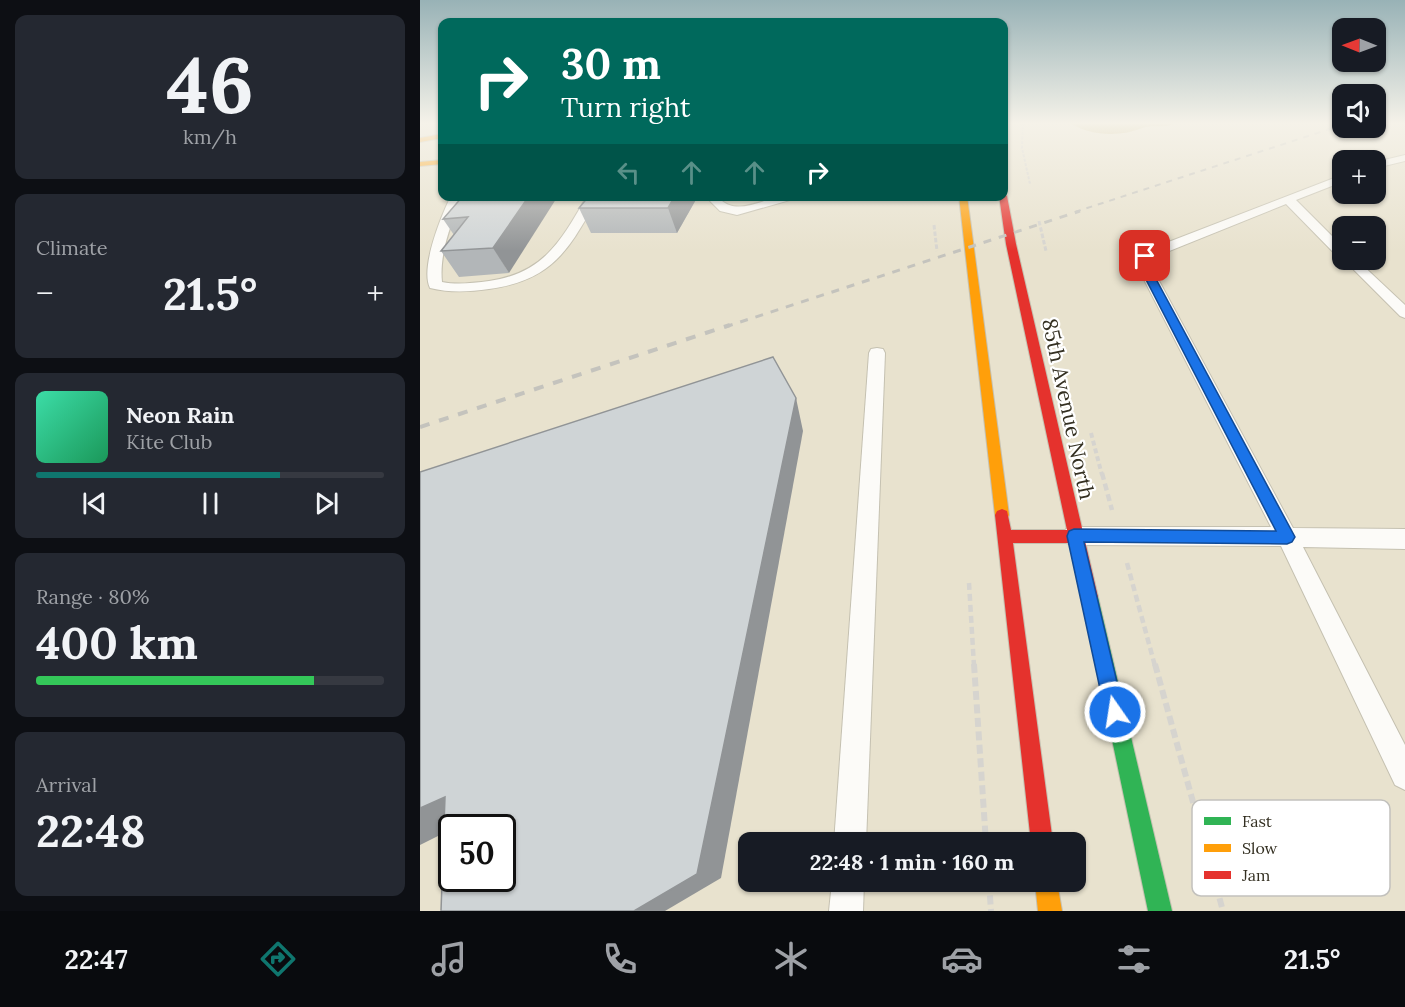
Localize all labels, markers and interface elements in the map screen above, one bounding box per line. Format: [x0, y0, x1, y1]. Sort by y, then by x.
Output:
north arrow [1332, 18, 1386, 72]
map controls [1332, 18, 1386, 270]
text: 46 [166, 35, 254, 134]
text: 30 m [561, 37, 661, 91]
icon: right [462, 42, 540, 120]
button: sound [1332, 84, 1386, 138]
text: Turn right [561, 90, 690, 124]
text: km/h [183, 124, 237, 149]
button: + [1332, 150, 1386, 204]
icon: left [612, 156, 645, 189]
icon: ahead [675, 156, 708, 189]
icon: ahead [738, 156, 771, 189]
icon: right [801, 156, 834, 189]
button: − [1332, 216, 1386, 270]
pin [1119, 230, 1170, 281]
text: Climate [36, 235, 108, 260]
icon: arrive [1128, 239, 1161, 272]
text: 21.5° [163, 265, 257, 322]
text: − [36, 272, 54, 314]
text: + [366, 272, 384, 314]
street label: 85th Avenue North [1036, 316, 1101, 502]
text: Neon Rain [126, 401, 234, 429]
text: Kite Club [126, 429, 212, 454]
icon: previous [78, 487, 111, 520]
icon: pause [194, 487, 227, 520]
icon: next [310, 487, 343, 520]
text: Range · 80% [36, 584, 149, 609]
text: 400 km [36, 614, 198, 671]
position arrow [1083, 680, 1147, 744]
text: Arrival [36, 772, 97, 797]
legend [1192, 800, 1390, 896]
text: 22:48 [36, 802, 146, 859]
text: Fast [1242, 811, 1273, 831]
speed limit sign: 50 [438, 814, 516, 892]
text: Slow [1242, 838, 1278, 858]
text: 22:48 · 1 min · 160 m [810, 848, 1014, 876]
text: Jam [1241, 865, 1270, 885]
icon: directions [257, 938, 299, 980]
icon: music [428, 938, 470, 980]
icon: phone [599, 938, 641, 980]
icon: climate [770, 938, 812, 980]
icon: car [941, 938, 983, 980]
icon: filters [1113, 938, 1155, 980]
text: 22:47 [65, 942, 128, 976]
text: 21.5° [1284, 942, 1340, 976]

